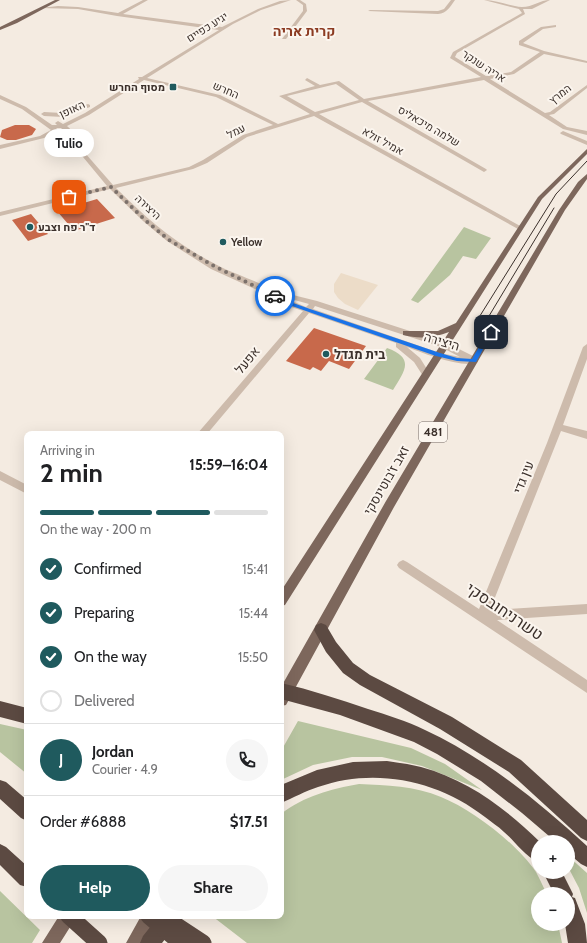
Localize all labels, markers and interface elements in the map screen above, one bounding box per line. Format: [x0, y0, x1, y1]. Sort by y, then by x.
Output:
street label: יגיע כפיים [184, 9, 230, 45]
district label: קרית אריה [273, 22, 335, 40]
street label: אריה שנקר [459, 47, 509, 85]
street label: החרש [211, 78, 241, 102]
place label: מסוף החרש [109, 80, 165, 94]
street label: המרץ [546, 81, 574, 107]
marker: מסוף החרש [168, 82, 178, 92]
street label: האופן [57, 97, 87, 121]
street label: שלמה מיכאליס [395, 103, 463, 149]
street label: עמל [224, 120, 248, 142]
street label: אמיל זולא [360, 124, 406, 158]
callout: Tulio [44, 129, 94, 157]
text: Tulio [55, 135, 83, 151]
pin [52, 180, 86, 214]
icon: bag [58, 186, 80, 208]
street label: היצירה [132, 191, 164, 223]
place label: ד"ר פח וצבע [38, 220, 95, 234]
marker: ד"ר פח וצבע [25, 222, 35, 232]
place label: Yellow [230, 235, 262, 249]
marker: Yellow [218, 237, 228, 247]
courier [255, 276, 295, 316]
icon: car [264, 285, 286, 307]
pin [474, 315, 508, 349]
icon: home [480, 321, 502, 343]
street label: היצירה [422, 328, 462, 354]
street label: אפעל [231, 343, 263, 377]
place label: בית מגדל [334, 346, 385, 362]
marker: בית מגדל [321, 349, 331, 359]
road number: 481 [419, 422, 447, 442]
text: Arriving in [40, 442, 95, 458]
street label: זאב ז'בוטינסקי [360, 442, 412, 517]
text: 15:59–16:04 [189, 456, 268, 474]
text: 2 min [40, 457, 103, 489]
street label: עין גדי [509, 458, 537, 496]
text: On the way · 200 m [40, 521, 151, 537]
icon: check [40, 558, 62, 580]
text: Confirmed [74, 560, 142, 578]
text: 15:41 [242, 561, 268, 577]
street label: טשרניחובסקי [463, 579, 547, 644]
icon: check [40, 602, 62, 624]
text: Preparing [74, 604, 134, 622]
text: 15:44 [239, 605, 268, 621]
icon: check [40, 646, 62, 668]
text: On the way [74, 648, 147, 666]
text: 15:50 [238, 649, 268, 665]
text: Delivered [74, 692, 135, 710]
button: phone [226, 739, 268, 781]
text: Jordan [92, 743, 134, 761]
text: J [59, 751, 63, 769]
text: Courier · 4.9 [92, 761, 158, 777]
text: Order #6888 [40, 813, 126, 831]
text: $17.51 [230, 813, 268, 831]
map controls [531, 835, 575, 931]
button: + [531, 835, 575, 879]
button: Help [40, 865, 150, 911]
button: Share [158, 865, 268, 911]
button: − [531, 887, 575, 931]

